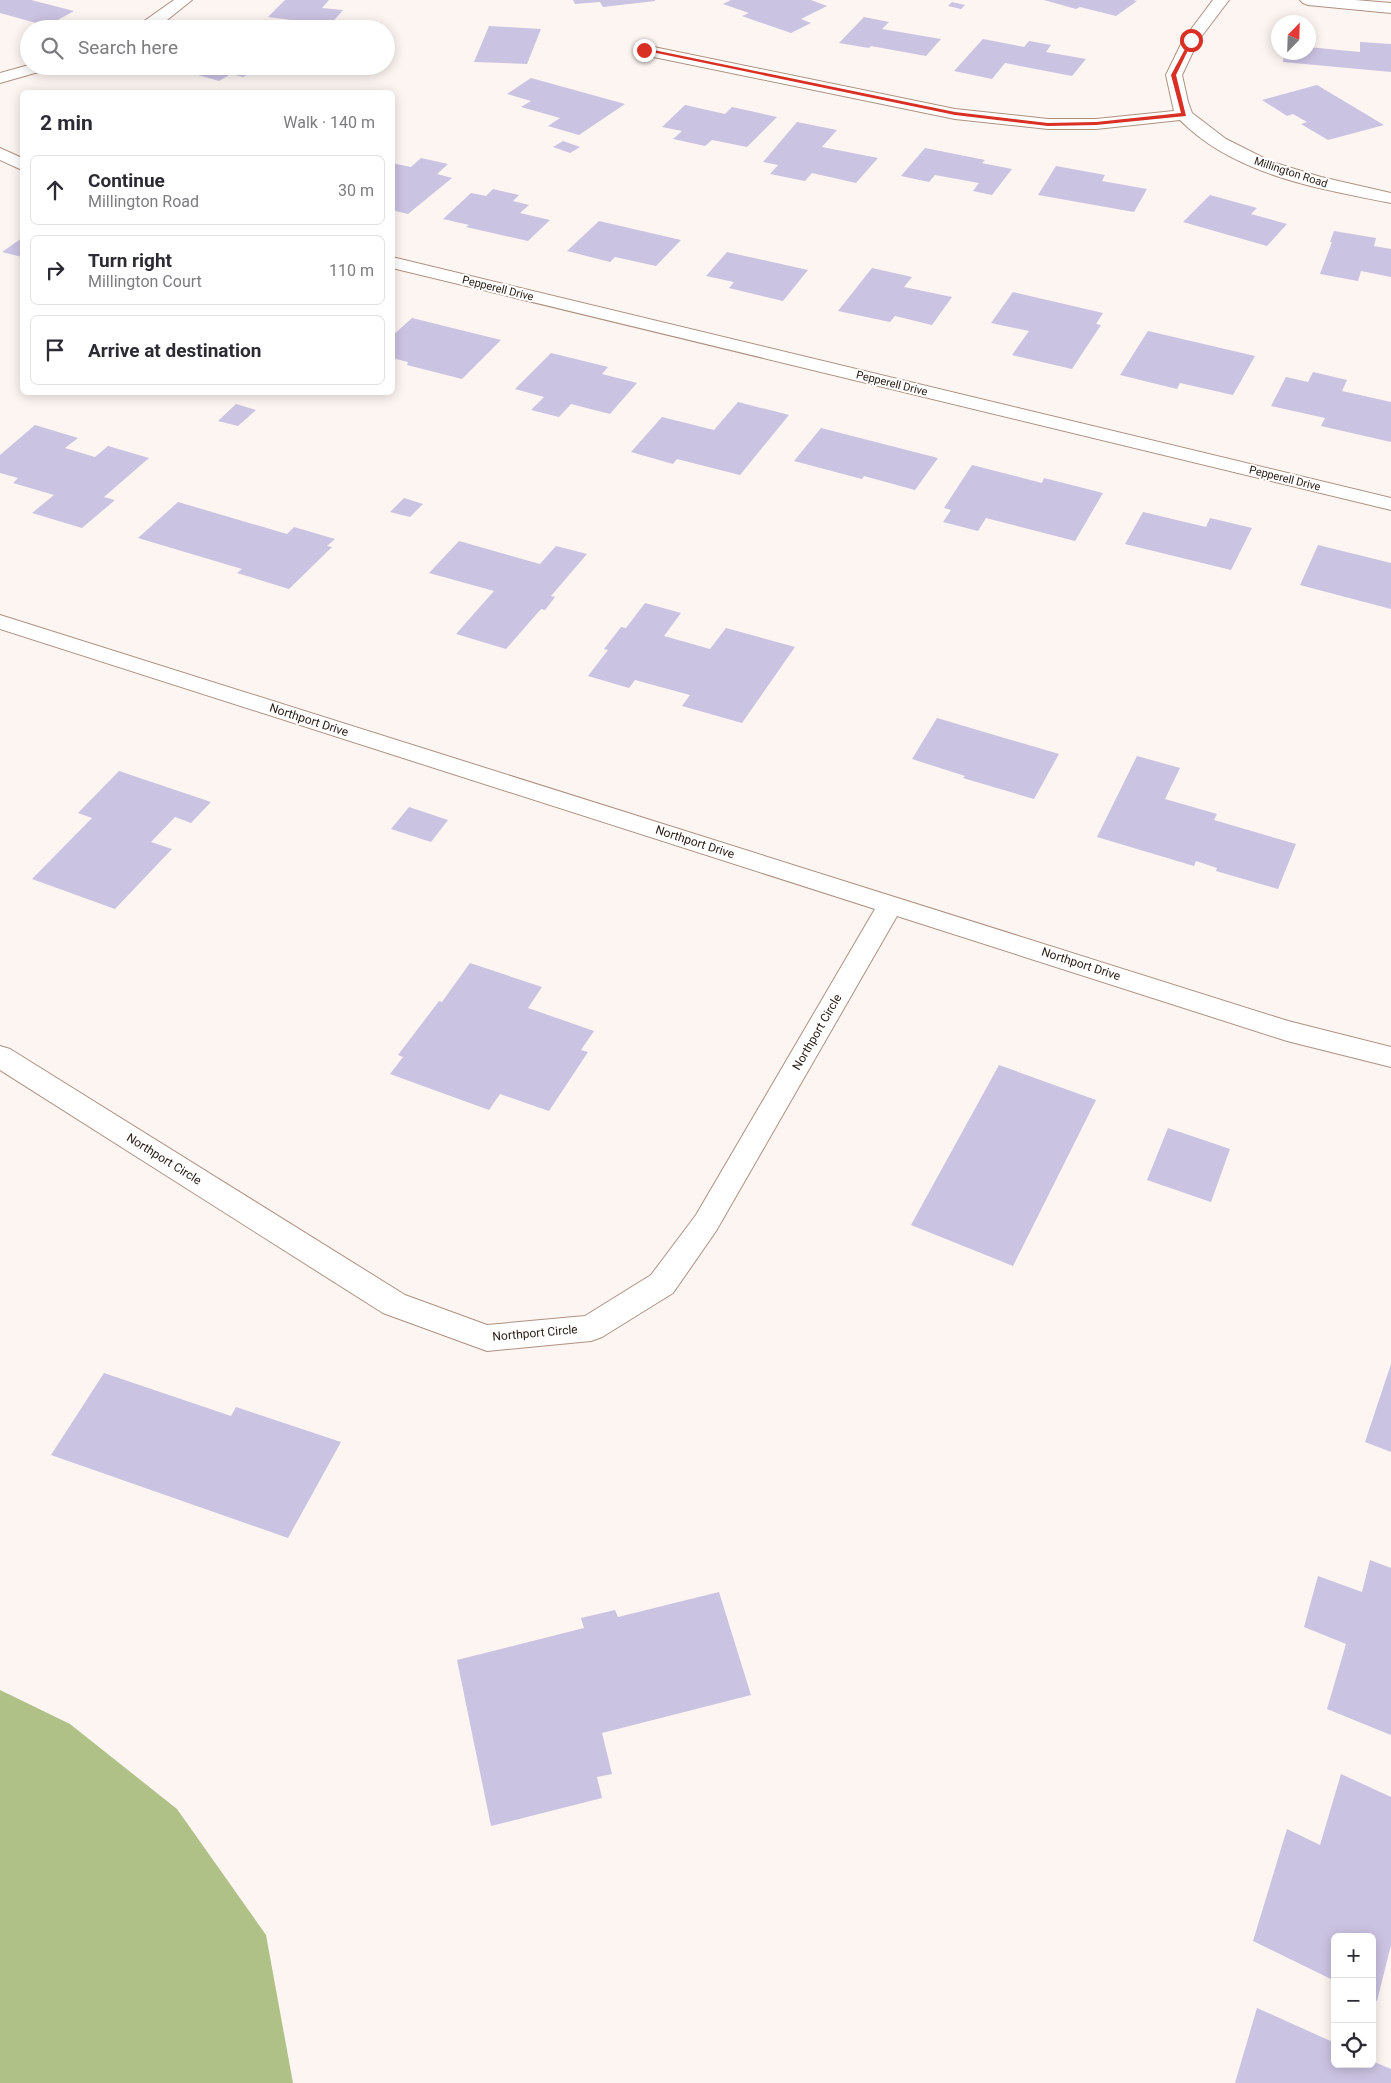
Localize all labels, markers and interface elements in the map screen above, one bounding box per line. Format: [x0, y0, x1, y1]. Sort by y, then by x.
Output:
north arrow [1271, 15, 1316, 60]
search box [20, 20, 395, 75]
route start [1180, 29, 1203, 52]
icon: search [38, 34, 66, 62]
text: Search here [78, 36, 178, 59]
route end [633, 39, 656, 62]
text: 2 min [40, 111, 93, 135]
text: Walk · 140 m [283, 113, 375, 132]
street label: Millington Road [1253, 154, 1329, 190]
text: Continue [88, 169, 165, 192]
icon: ahead [41, 176, 69, 204]
text: 30 m [338, 181, 374, 200]
text: Millington Road [88, 192, 199, 211]
text: Turn right [88, 249, 172, 272]
icon: right [41, 256, 69, 284]
text: 110 m [329, 261, 374, 280]
text: Millington Court [88, 272, 202, 291]
street label: Pepperell Drive [461, 273, 535, 304]
icon: arrive [41, 336, 69, 364]
text: Arrive at destination [88, 339, 261, 362]
street label: Pepperell Drive [855, 368, 929, 399]
street label: Pepperell Drive [1248, 463, 1322, 494]
street label: Northport Drive [268, 701, 350, 739]
street label: Northport Drive [654, 823, 736, 861]
street label: Northport Drive [1040, 945, 1122, 983]
street label: Northport Circle [790, 992, 844, 1072]
street label: Northport Circle [124, 1130, 204, 1188]
street label: Northport Circle [492, 1322, 578, 1344]
map controls [1331, 1933, 1376, 2068]
button: + [1331, 1933, 1376, 1978]
button: − [1331, 1978, 1376, 2023]
button: locate [1331, 2023, 1376, 2068]

